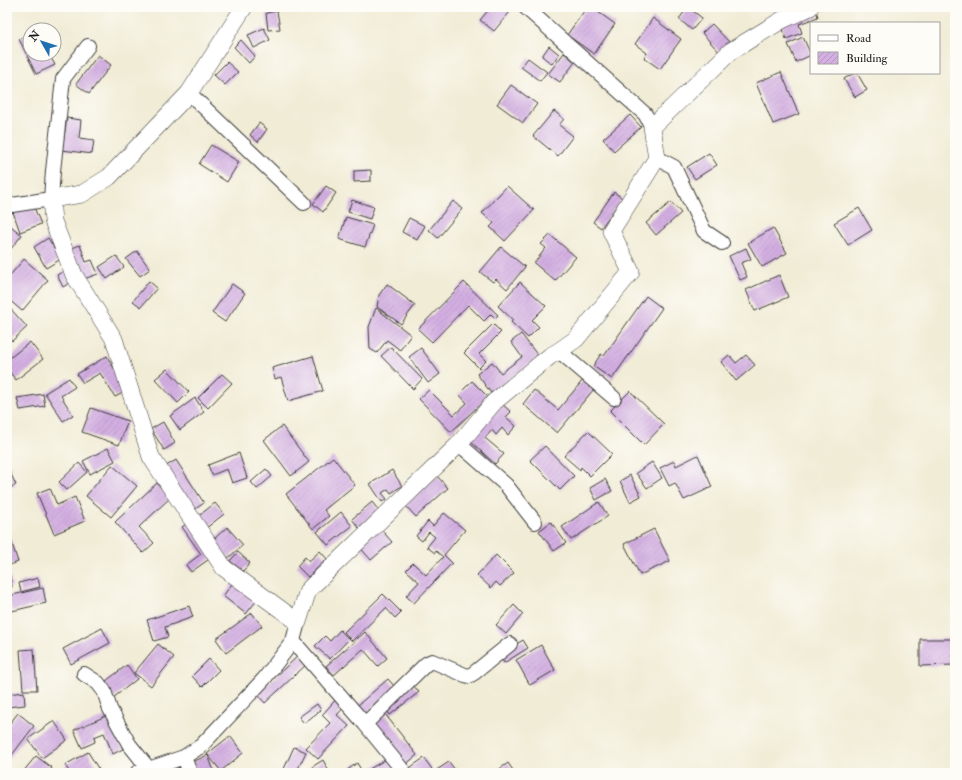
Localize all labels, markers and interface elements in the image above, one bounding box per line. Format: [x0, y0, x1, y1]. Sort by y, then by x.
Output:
north arrow [22, 22, 62, 62]
legend [810, 22, 940, 74]
text: N [26, 27, 43, 45]
text: Road [846, 31, 871, 46]
text: Building [846, 51, 889, 66]

